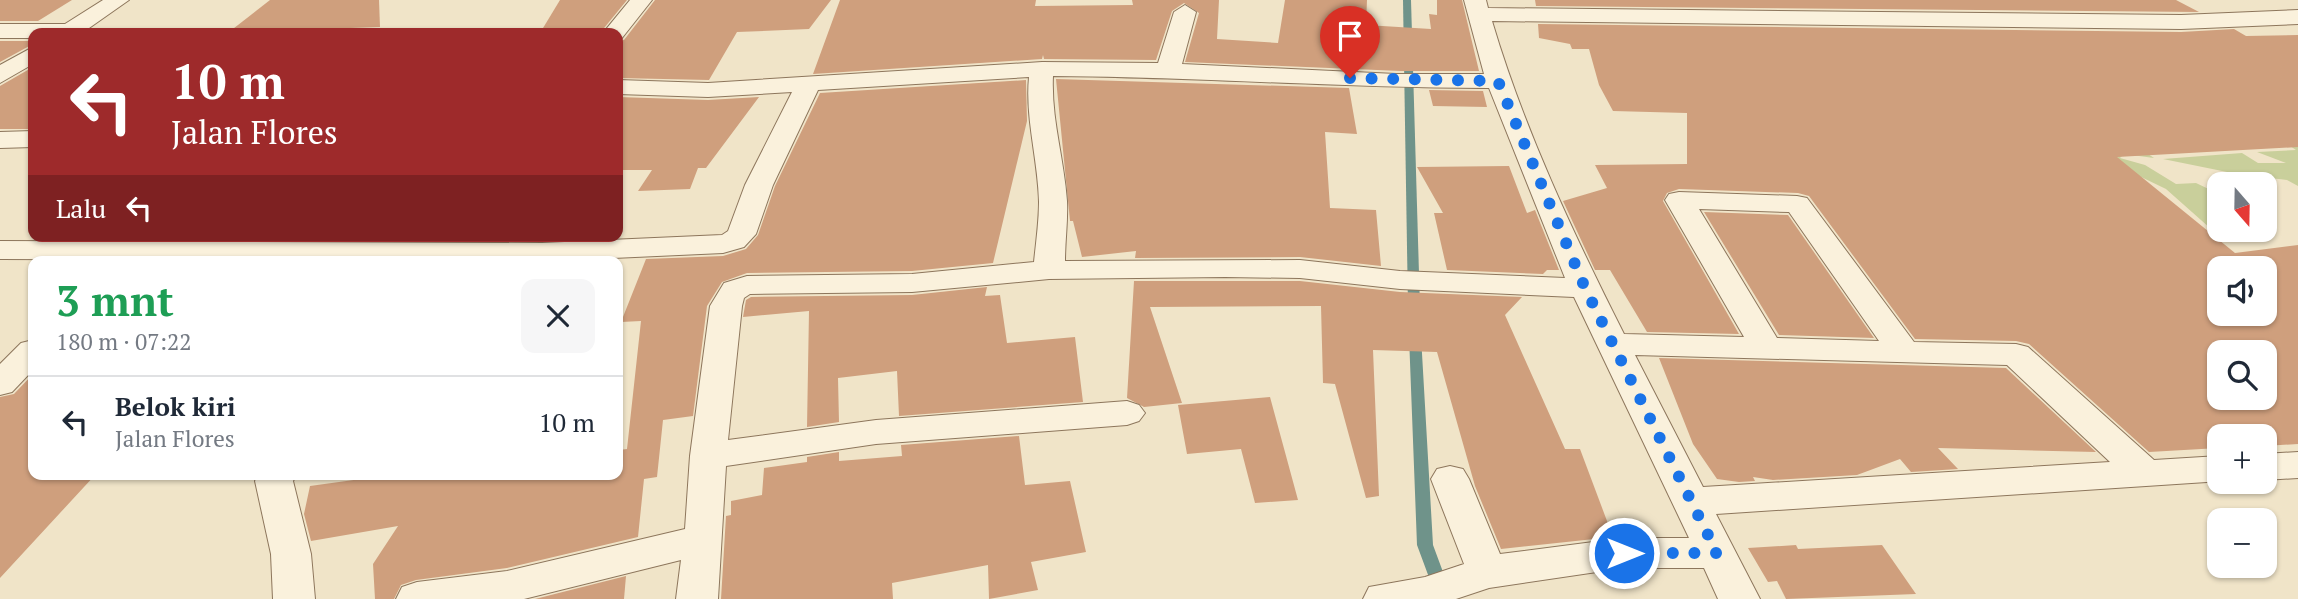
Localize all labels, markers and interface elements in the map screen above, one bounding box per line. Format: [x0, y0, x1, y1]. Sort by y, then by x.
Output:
pin [1320, 6, 1380, 78]
icon: arrive [1331, 17, 1369, 55]
text: 10 m [171, 48, 285, 113]
icon: left [56, 56, 147, 147]
text: Jalan Flores [171, 111, 338, 153]
north arrow [2207, 172, 2277, 242]
map controls [2207, 172, 2277, 578]
icon: left [120, 189, 158, 227]
text: Lalu [56, 191, 106, 225]
button: sound [2207, 256, 2277, 326]
text: 3 mnt [56, 272, 174, 328]
button: close [521, 279, 595, 353]
text: 180 m · 07:22 [56, 326, 191, 357]
button: search [2207, 340, 2277, 410]
text: Belok kiri [115, 389, 236, 423]
icon: left [56, 403, 94, 441]
text: 10 m [539, 405, 595, 439]
text: Jalan Flores [115, 423, 235, 454]
button: + [2207, 424, 2277, 494]
button: − [2207, 508, 2277, 578]
position arrow [1587, 516, 1661, 590]

